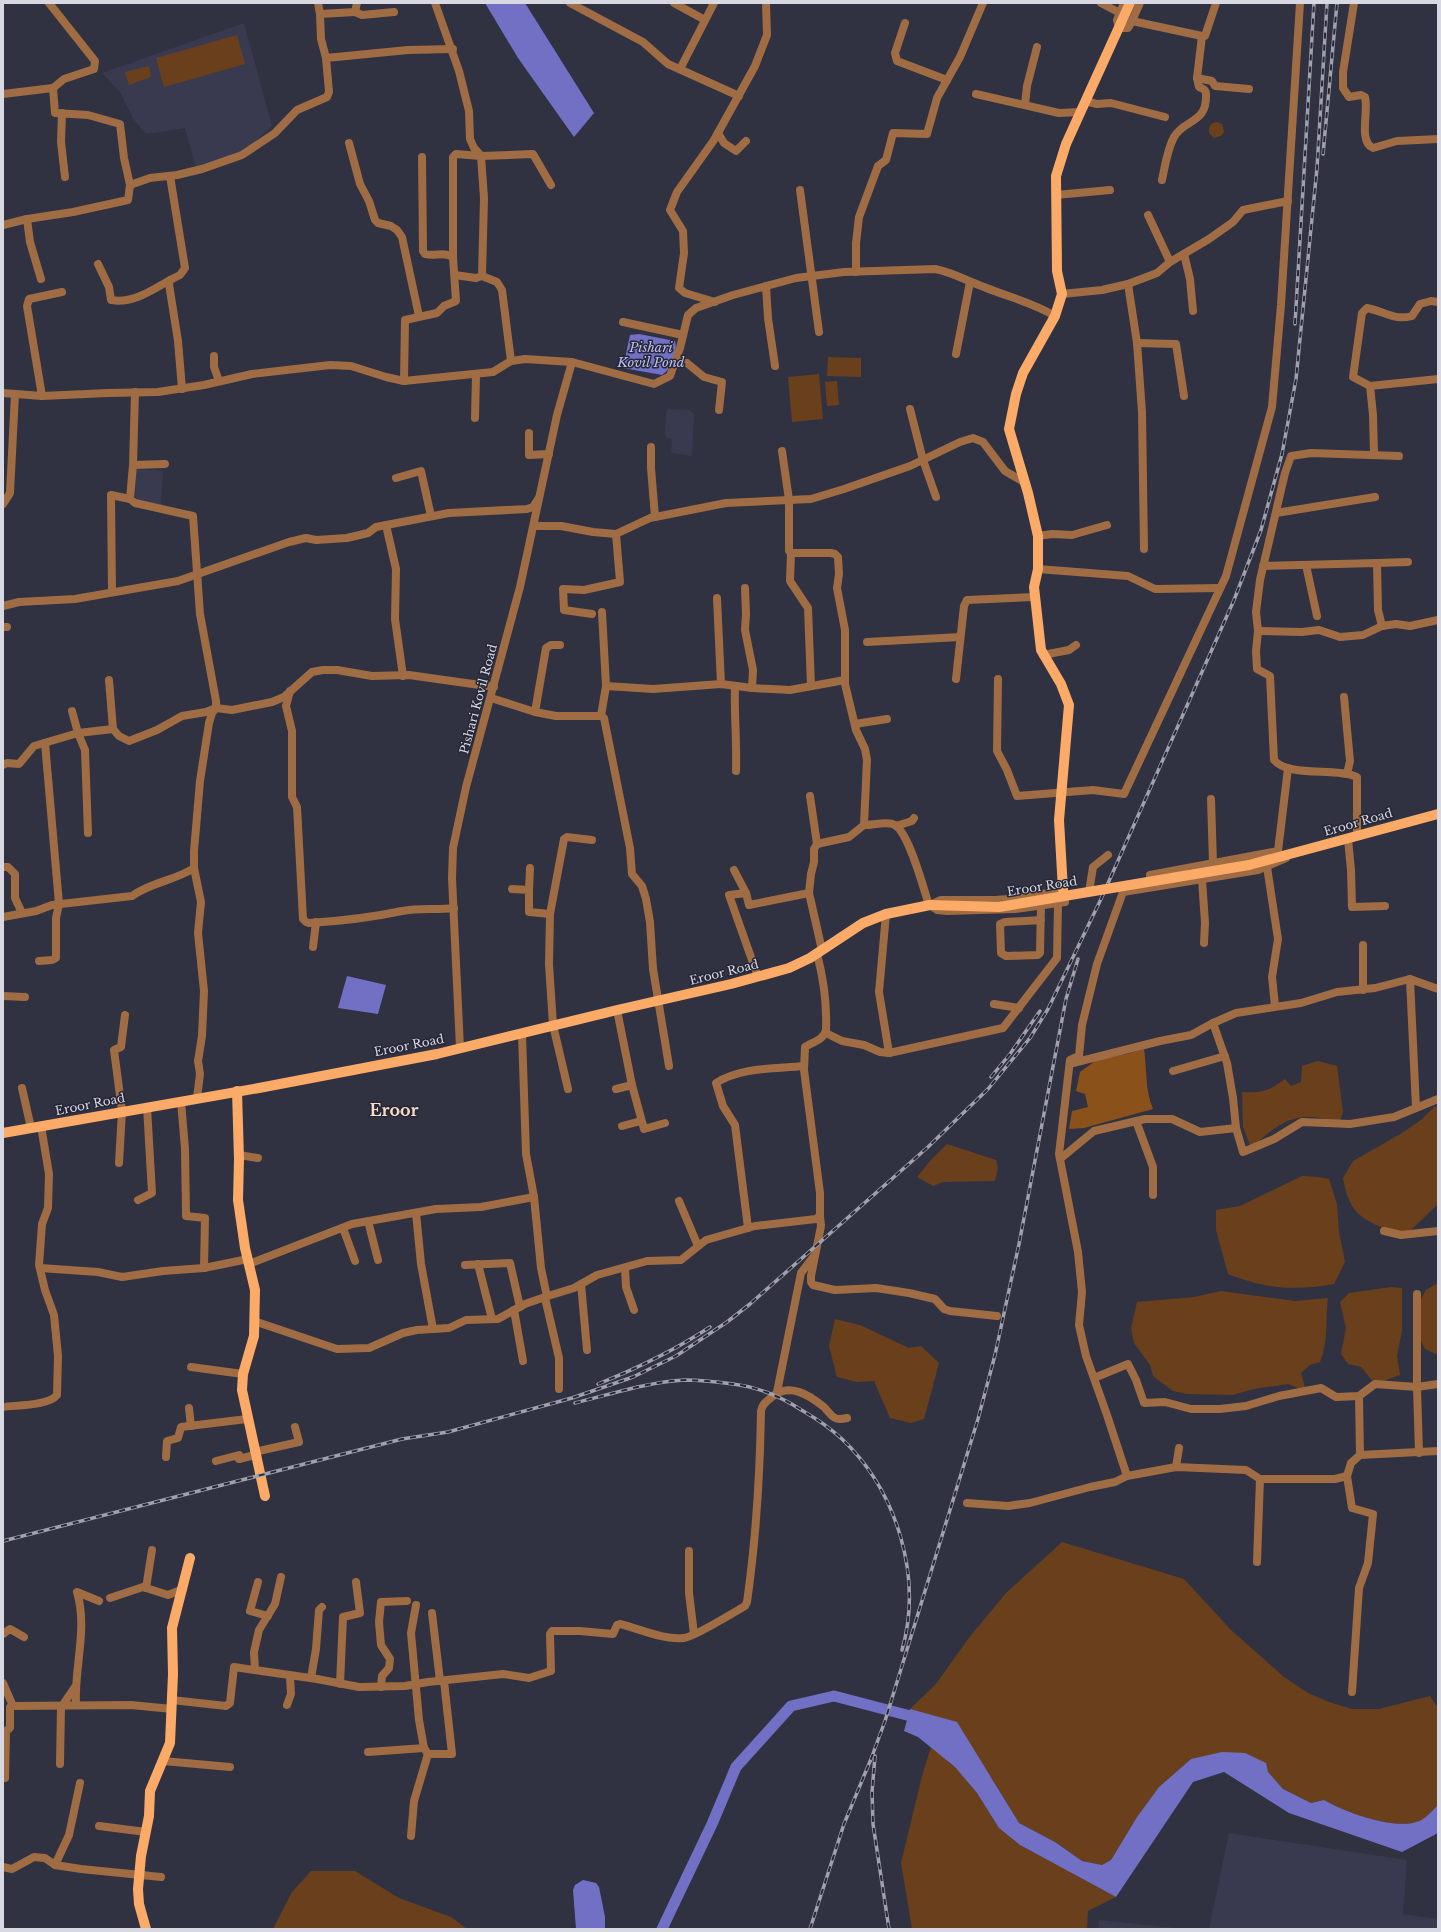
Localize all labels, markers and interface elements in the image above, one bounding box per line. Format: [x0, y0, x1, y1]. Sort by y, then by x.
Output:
water label: Pishari Kovil Pond [616, 339, 685, 371]
street label: Pishari Kovil Road [456, 642, 500, 756]
street label: Eroor Road [1322, 805, 1394, 839]
street label: Eroor Road [1006, 873, 1078, 899]
street label: Eroor Road [688, 956, 760, 988]
street label: Eroor Road [373, 1031, 445, 1059]
street label: Eroor Road [54, 1090, 126, 1118]
district label: Eroor [369, 1100, 419, 1120]

